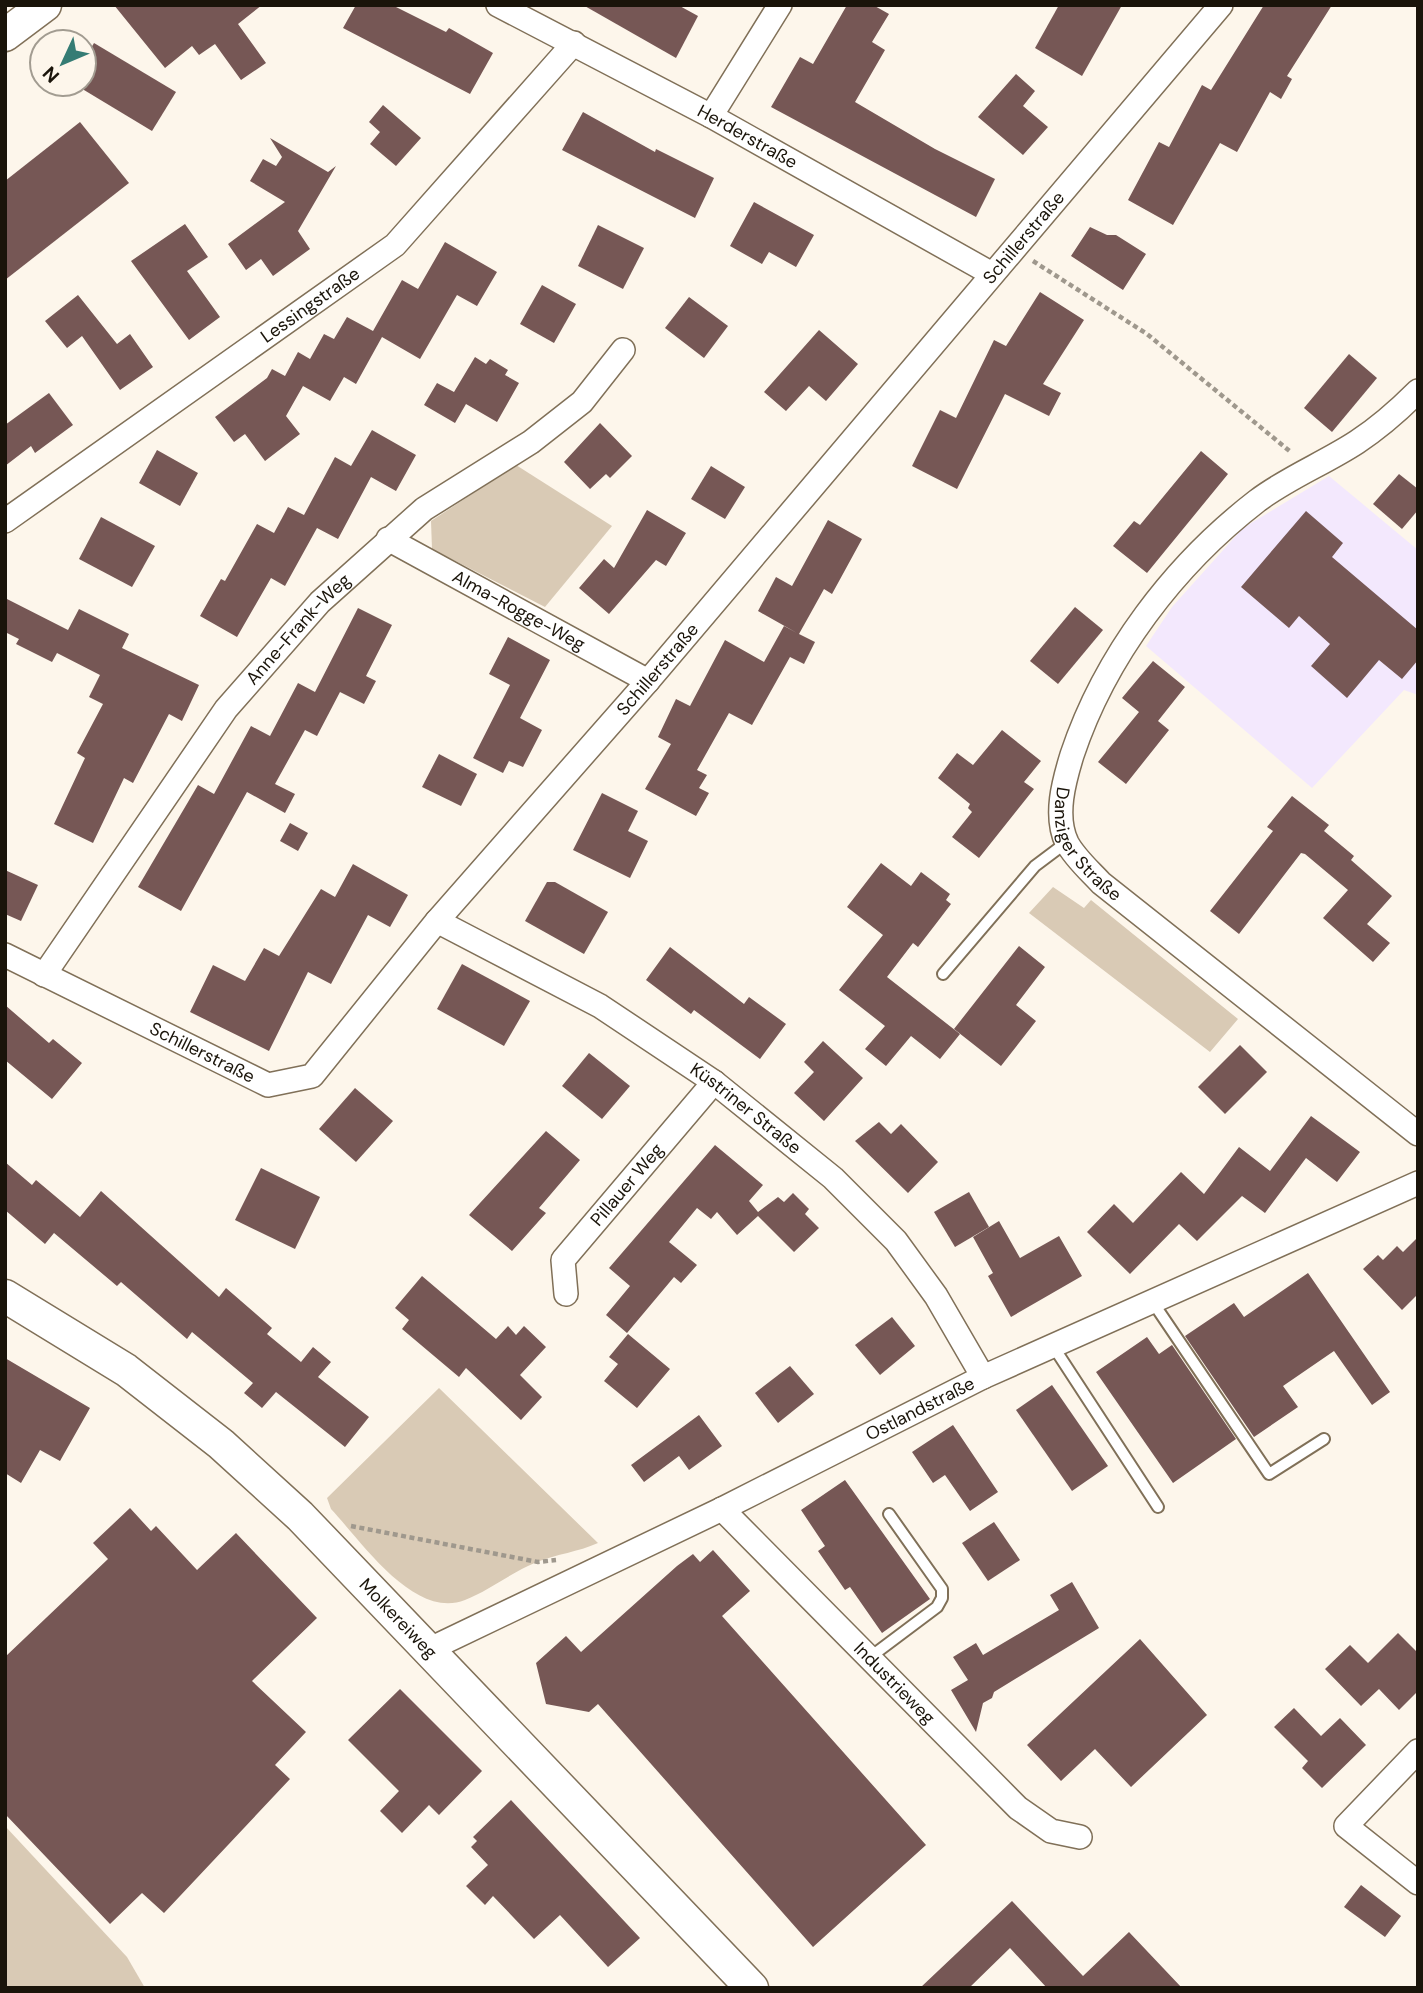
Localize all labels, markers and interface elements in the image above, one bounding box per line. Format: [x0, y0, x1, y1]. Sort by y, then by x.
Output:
north arrow [28, 28, 98, 98]
text: N [37, 61, 65, 88]
street label: Herderstraße [693, 99, 802, 174]
street label: Schillerstraße [978, 186, 1070, 289]
street label: Lessingstraße [256, 262, 365, 348]
street label: Alma-Rogge-Weg [448, 564, 589, 656]
street label: Anne-Frank-Weg [241, 568, 356, 690]
street label: Schillerstraße [611, 618, 704, 721]
street label: Danziger Straße [1049, 785, 1126, 907]
street label: Schillerstraße [146, 1016, 259, 1089]
street label: Küstriner Straße [685, 1057, 806, 1160]
street label: Pillauer Weg [585, 1138, 669, 1231]
street label: Ostlandstraße [861, 1371, 979, 1446]
street label: Molkereiweg [354, 1573, 442, 1664]
street label: Industrieweg [848, 1637, 940, 1729]

